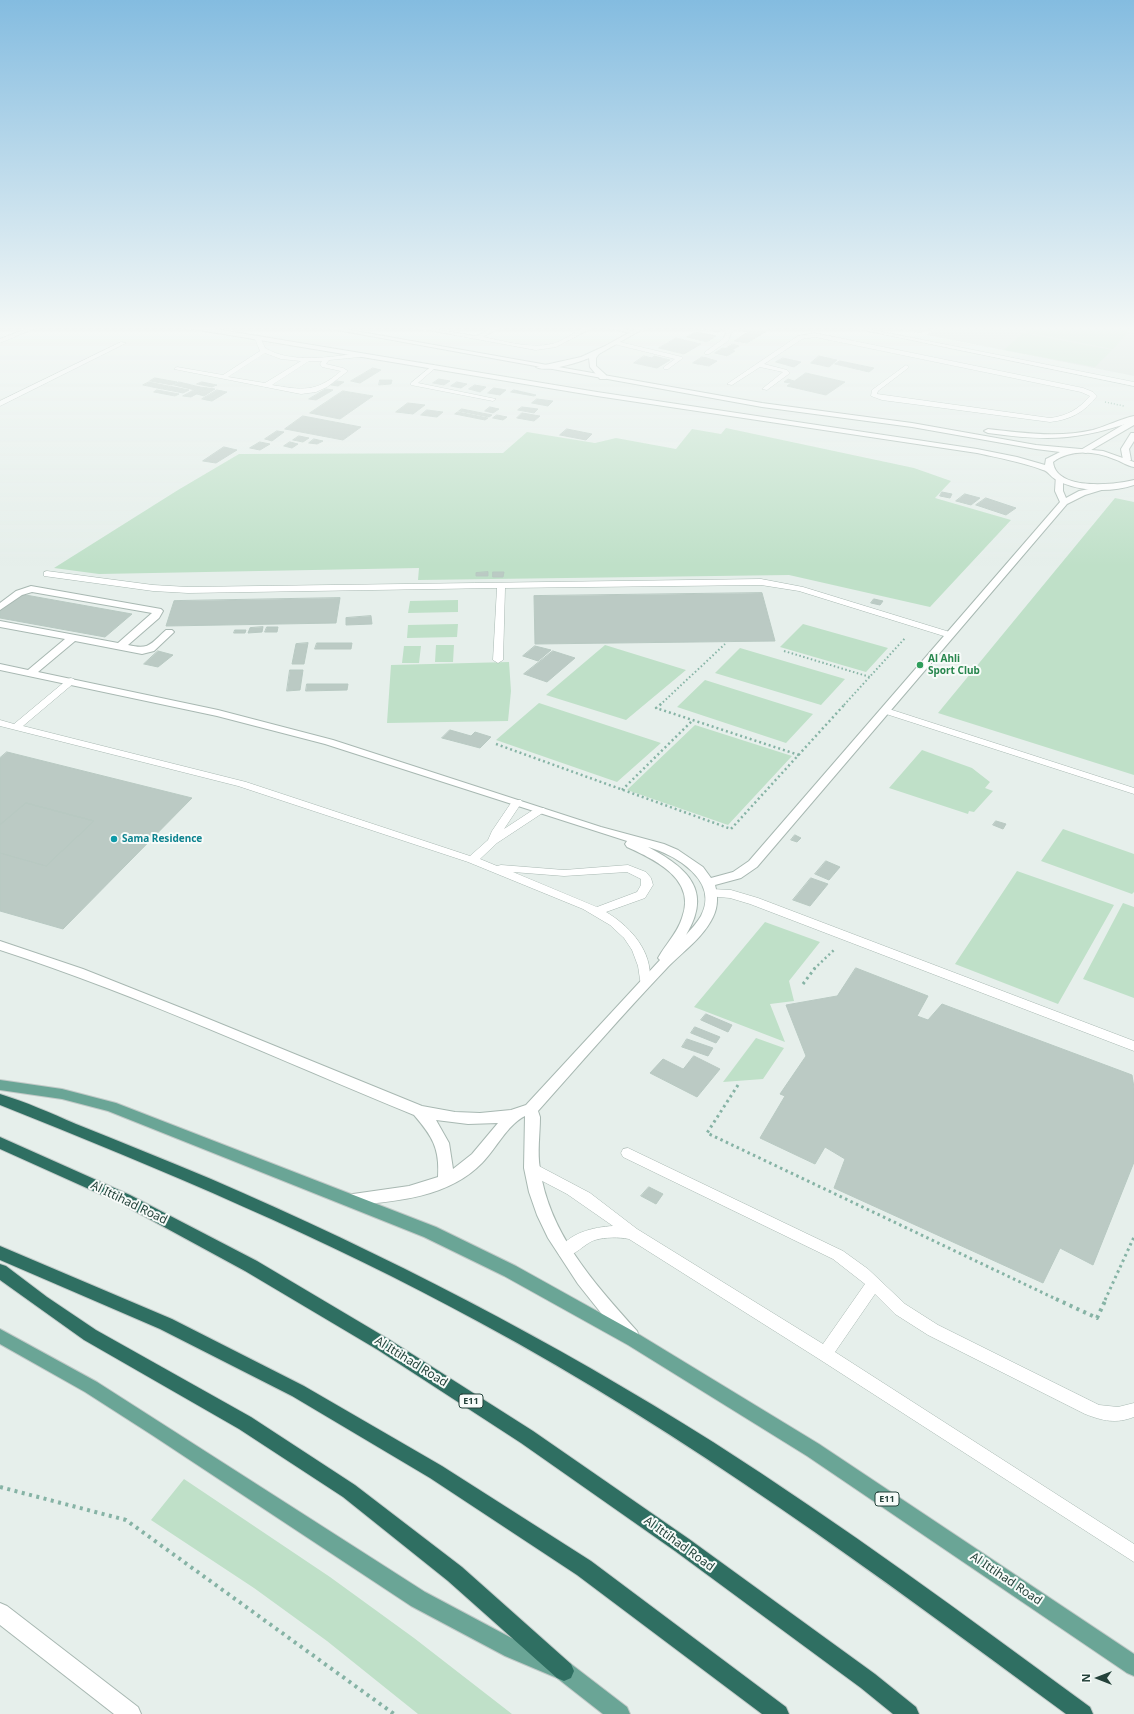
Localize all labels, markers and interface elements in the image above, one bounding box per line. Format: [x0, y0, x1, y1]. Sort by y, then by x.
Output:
place label: Al Ahli Sport Club [928, 653, 980, 676]
marker: Al Ahli Sport Club [915, 660, 925, 670]
place label: Sama Residence [122, 833, 202, 845]
marker: Sama Residence [109, 834, 119, 844]
street label: Al Ittihad Road [88, 1178, 170, 1228]
street label: Al Ittihad Road [372, 1334, 450, 1390]
road number: E11 [459, 1394, 483, 1408]
road number: E11 [875, 1492, 899, 1506]
street label: Al Ittihad Road [641, 1514, 717, 1574]
street label: Al Ittihad Road [967, 1550, 1045, 1608]
north arrow [1078, 1658, 1118, 1698]
text: N [1078, 1674, 1093, 1682]

